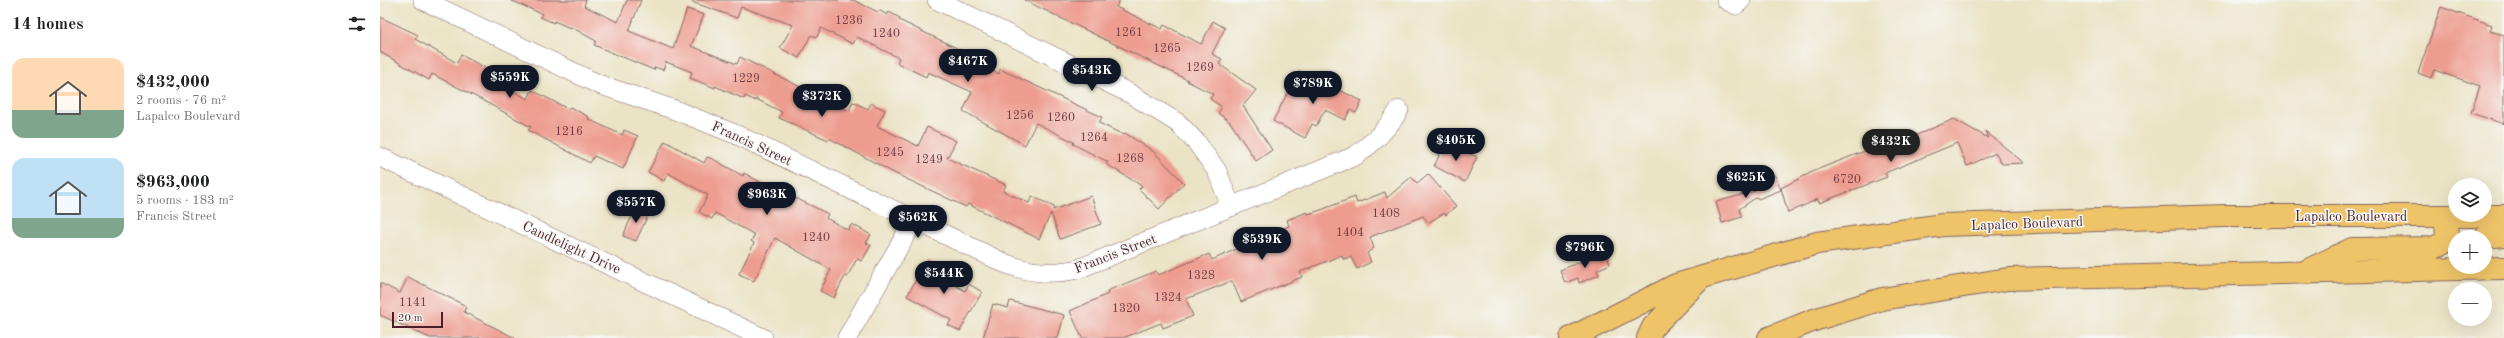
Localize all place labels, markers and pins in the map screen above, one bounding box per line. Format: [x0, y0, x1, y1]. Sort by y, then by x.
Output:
pin: $467K [940, 49, 996, 83]
pin: $543K [1064, 58, 1120, 92]
pin: $559K [482, 65, 538, 99]
pin: $789K [1285, 71, 1341, 105]
pin: $372K [794, 84, 850, 118]
pin: $405K [1428, 128, 1484, 162]
pin: $432K [1863, 129, 1919, 163]
pin: $625K [1718, 165, 1774, 199]
pin: $963K [739, 182, 795, 216]
pin: $557K [608, 190, 664, 224]
pin: $562K [890, 205, 946, 239]
pin: $539K [1234, 227, 1290, 261]
pin: $796K [1557, 235, 1613, 269]
pin: $544K [916, 261, 972, 295]

